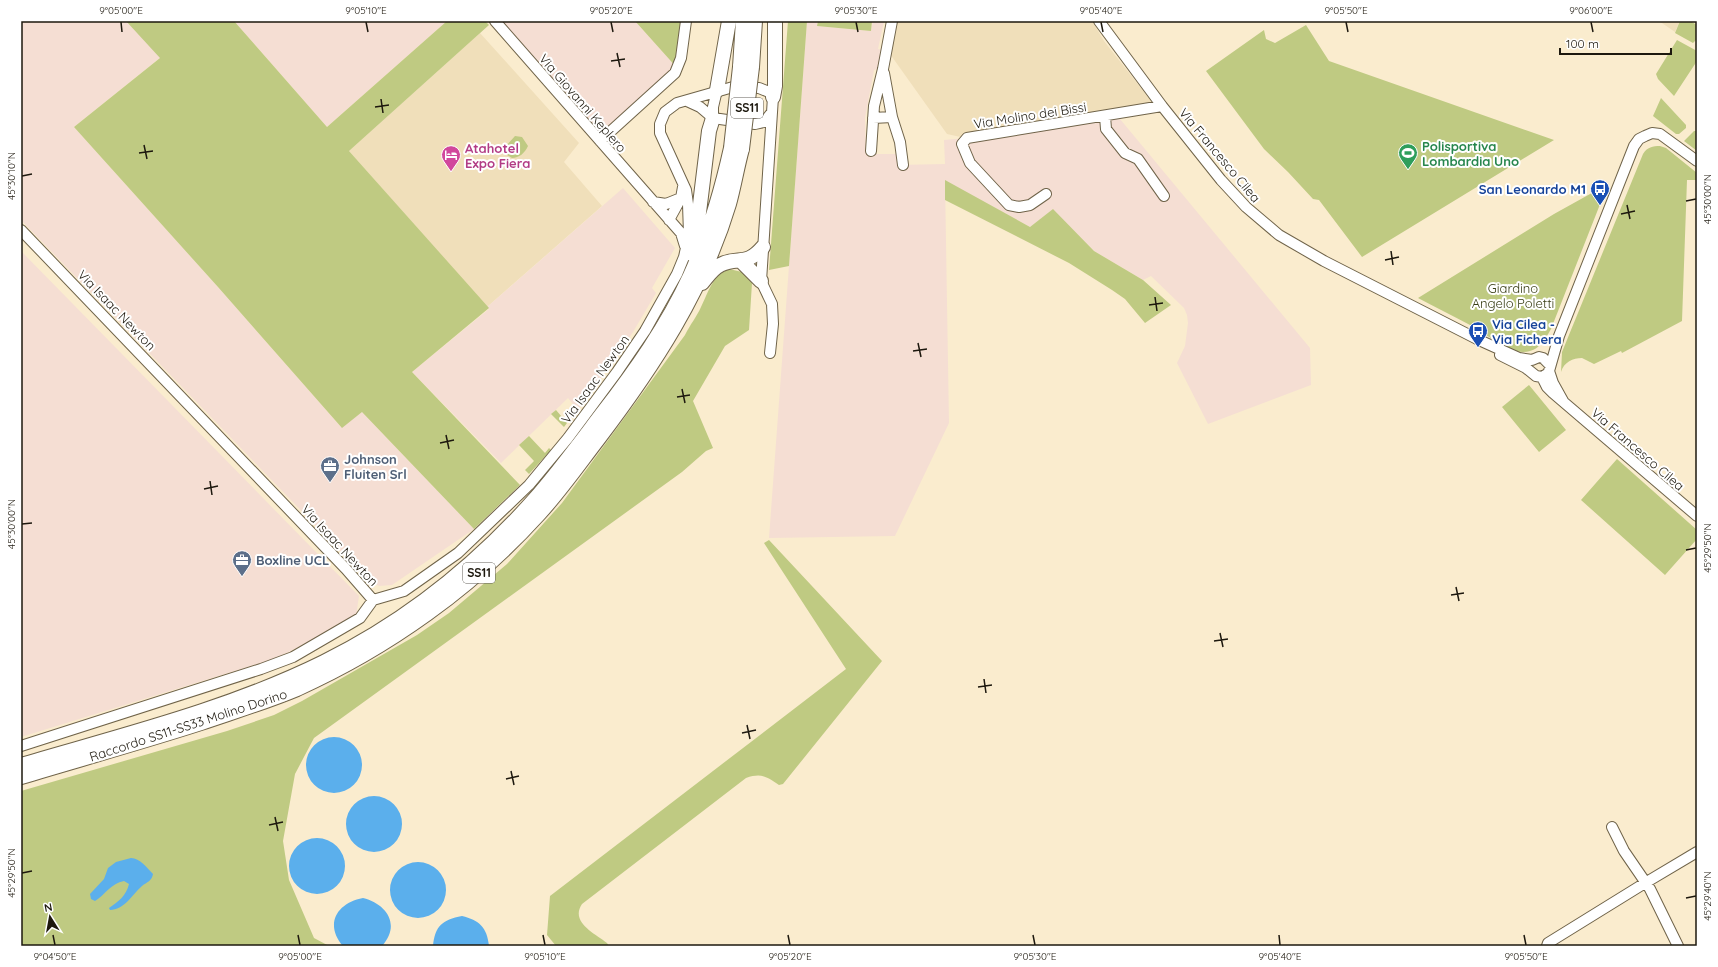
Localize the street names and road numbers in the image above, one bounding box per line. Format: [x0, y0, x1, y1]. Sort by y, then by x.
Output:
street label: Via Giovanni Keplero [536, 51, 630, 156]
road number: SS11 [731, 98, 763, 118]
street label: Via Molino dei Bissi [972, 98, 1088, 132]
street label: Via Francesco Cilea [1176, 105, 1264, 205]
street label: Via Isaac Newton [75, 267, 159, 353]
street label: Via Isaac Newton [558, 332, 632, 426]
street label: Via Francesco Cilea [1588, 404, 1688, 494]
street label: Via Isaac Newton [298, 501, 382, 589]
road number: SS11 [463, 563, 495, 583]
street label: Raccordo SS11-SS33 Molino Dorino [87, 685, 289, 765]

